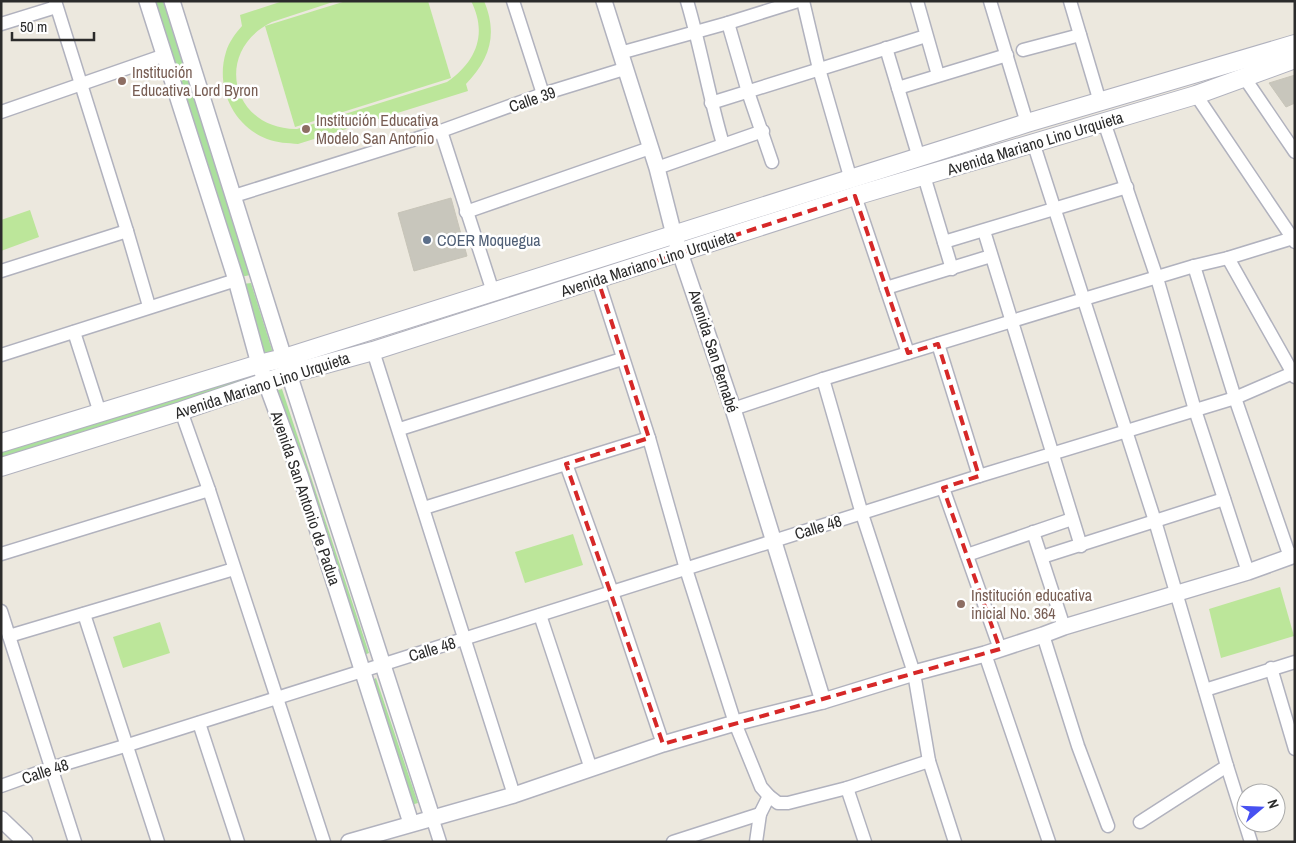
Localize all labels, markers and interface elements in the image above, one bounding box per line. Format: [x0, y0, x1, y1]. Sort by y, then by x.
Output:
scale bar [12, 10, 95, 42]
text: 50 m [20, 16, 47, 37]
place label: Institución Educativa Lord Byron [132, 61, 258, 101]
marker: Institución Educativa Lord Byron [116, 75, 128, 87]
street label: Calle 39 [506, 81, 558, 117]
street label: Avenida Mariano Lino Urquieta [943, 106, 1126, 181]
place label: Institución Educativa Modelo San Antonio [316, 109, 439, 149]
marker: Institución Educativa Modelo San Antonio [300, 123, 312, 135]
street label: Avenida Mariano Lino Urquieta [557, 224, 739, 302]
place label: COER Moquegua [437, 229, 541, 251]
marker: COER Moquegua [421, 234, 433, 246]
street label: Avenida San Bernabé [683, 286, 744, 415]
street label: Avenida Mariano Lino Urquieta [171, 346, 353, 424]
street label: Avenida San Antonio de Padua [265, 407, 346, 589]
street label: Calle 48 [792, 509, 844, 545]
place label: Institución educativa inicial No. 364 [971, 584, 1093, 624]
marker: Institución educativa inicial No. 364 [955, 598, 967, 610]
street label: Calle 48 [406, 631, 458, 667]
street label: Calle 48 [19, 753, 71, 789]
north arrow [1236, 783, 1286, 833]
text: N [1263, 797, 1283, 811]

